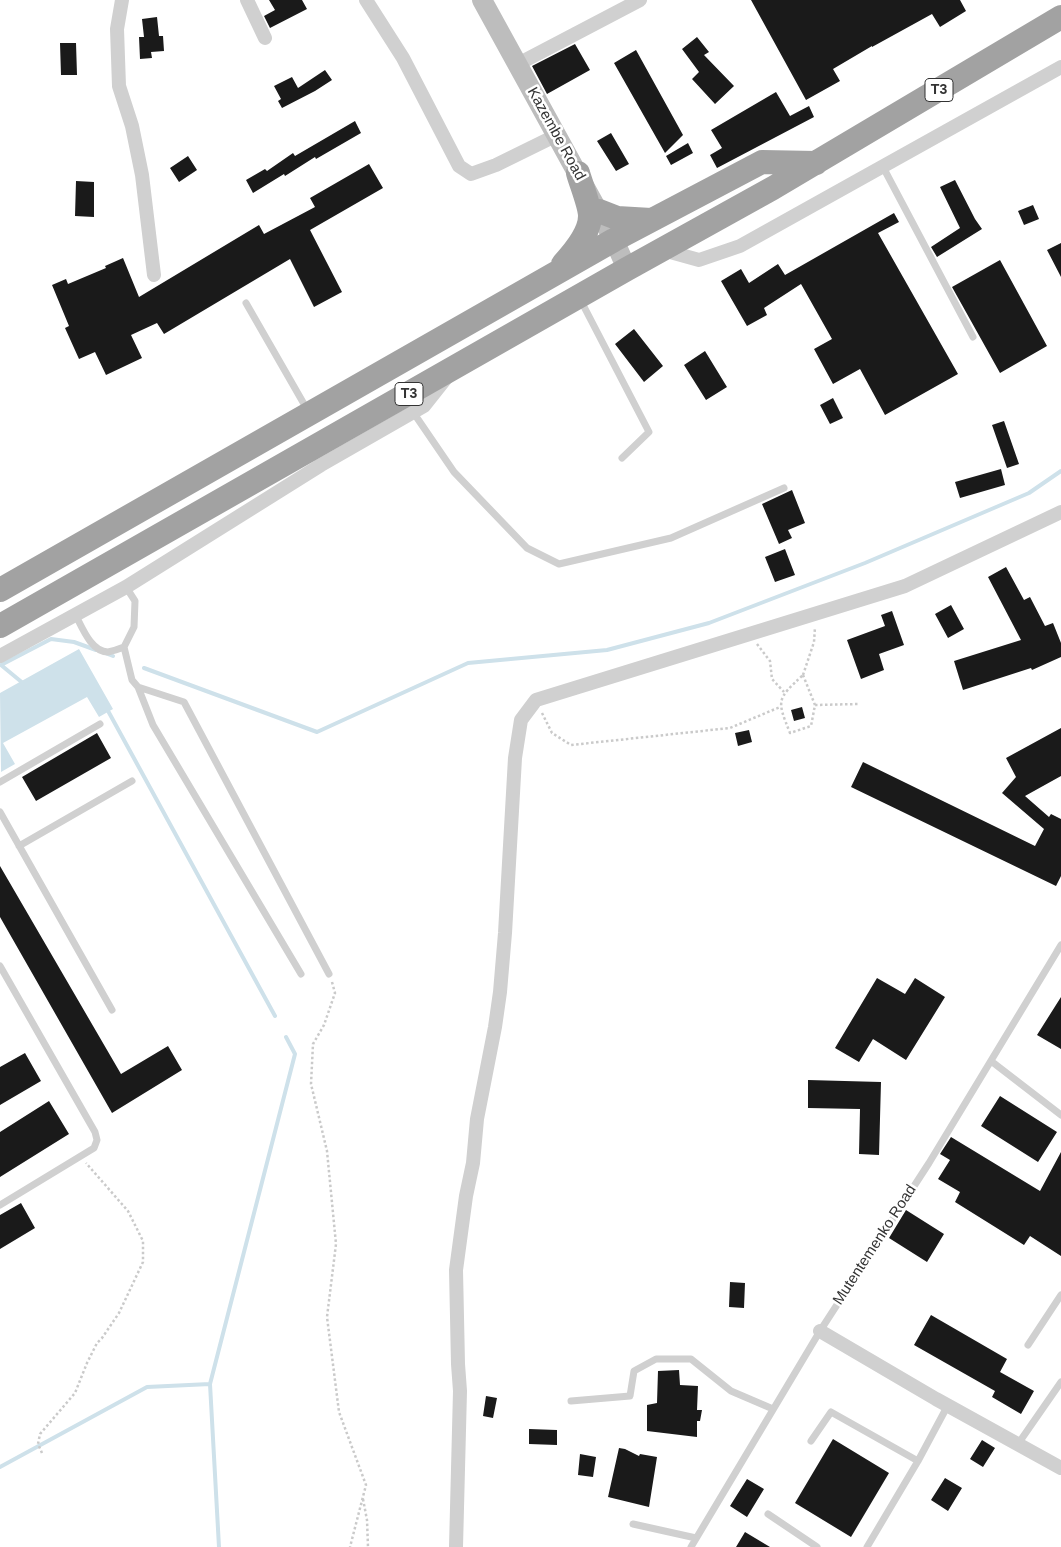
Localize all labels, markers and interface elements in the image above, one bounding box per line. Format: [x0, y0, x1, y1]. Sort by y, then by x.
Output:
road number: T3 [925, 78, 953, 102]
street label: Kazembe Road [523, 84, 589, 184]
road number: T3 [395, 382, 423, 406]
street label: Mutentemenko Road [830, 1182, 920, 1308]

